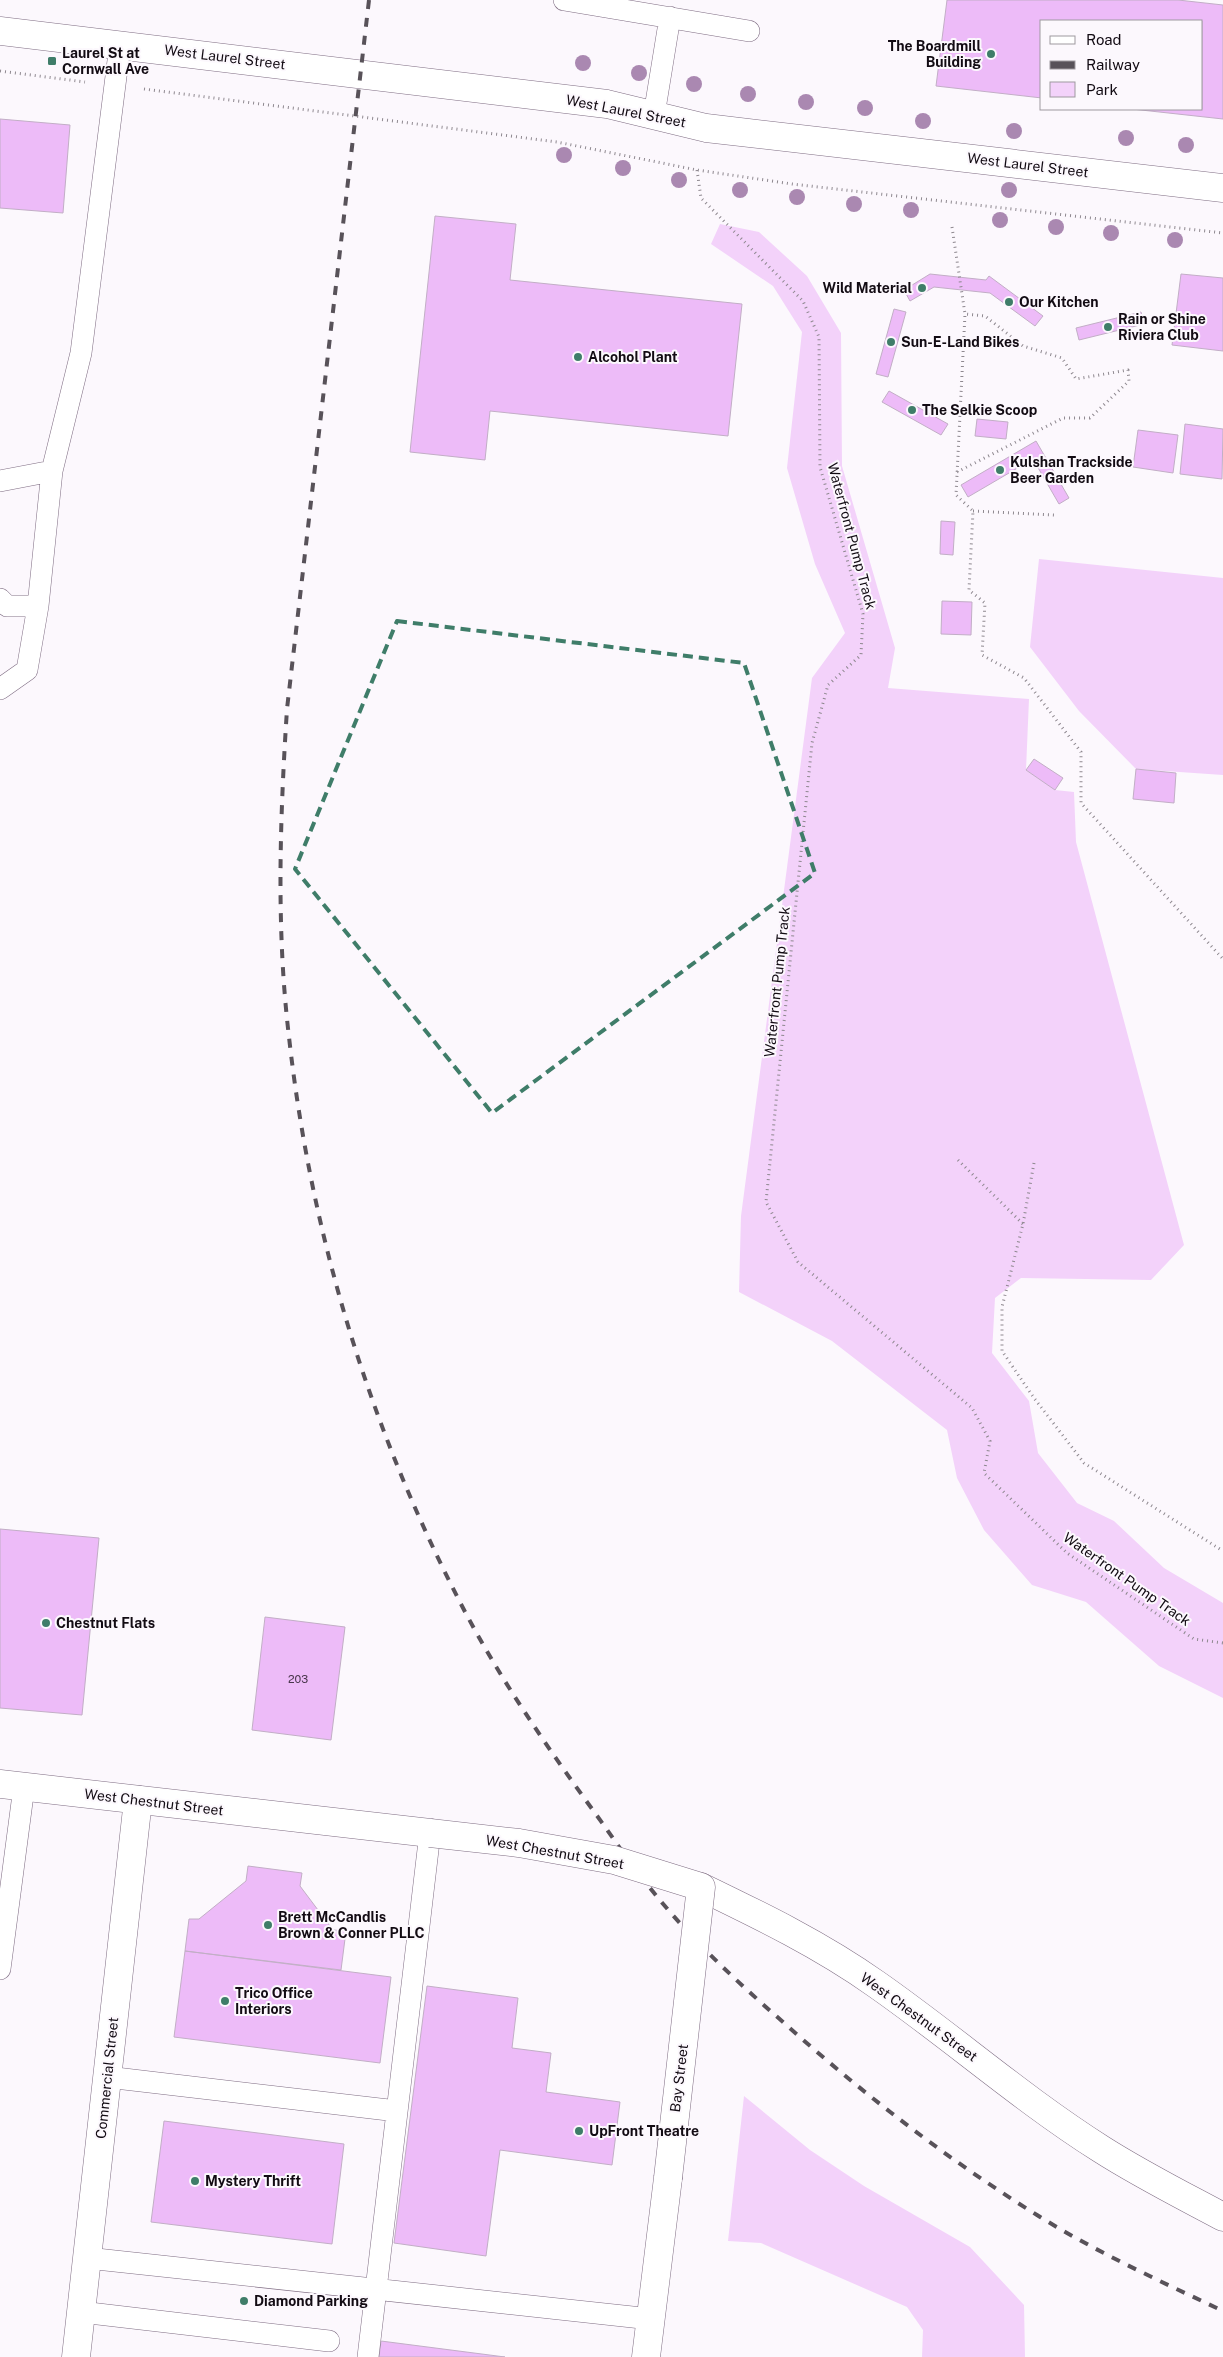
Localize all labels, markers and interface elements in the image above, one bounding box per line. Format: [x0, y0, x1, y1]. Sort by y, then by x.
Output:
legend [1040, 20, 1203, 110]
text: Road [1086, 31, 1122, 48]
place label: The Boardmill Building [888, 38, 981, 70]
street label: West Laurel Street [163, 42, 287, 72]
place label: Laurel St at Cornwall Ave [62, 45, 149, 77]
marker: The Boardmill Building [985, 48, 997, 60]
marker: Laurel St at Cornwall Ave [46, 55, 58, 67]
text: Railway [1086, 56, 1140, 73]
text: Park [1086, 81, 1118, 98]
street label: West Laurel Street [565, 92, 687, 130]
street label: West Laurel Street [966, 150, 1090, 180]
place label: Wild Material [823, 280, 912, 296]
marker: Wild Material [916, 282, 928, 294]
place label: Our Kitchen [1019, 294, 1099, 310]
marker: Our Kitchen [1003, 296, 1015, 308]
place label: Rain or Shine Riviera Club [1118, 311, 1206, 343]
marker: Rain or Shine Riviera Club [1102, 321, 1114, 333]
place label: Sun-E-Land Bikes [901, 334, 1019, 350]
marker: Sun-E-Land Bikes [885, 336, 897, 348]
place label: Alcohol Plant [588, 349, 678, 365]
marker: Alcohol Plant [572, 351, 584, 363]
place label: The Selkie Scoop [922, 402, 1037, 418]
marker: The Selkie Scoop [906, 404, 918, 416]
place label: Kulshan Trackside Beer Garden [1010, 454, 1133, 486]
street label: Waterfront Pump Track [825, 461, 879, 611]
marker: Kulshan Trackside Beer Garden [994, 464, 1006, 476]
street label: Waterfront Pump Track [761, 906, 793, 1058]
street label: Waterfront Pump Track [1060, 1529, 1194, 1629]
place label: Chestnut Flats [56, 1615, 155, 1631]
marker: Chestnut Flats [40, 1617, 52, 1629]
house number: 203 [288, 1673, 308, 1685]
street label: West Chestnut Street [83, 1786, 225, 1818]
street label: West Chestnut Street [485, 1832, 625, 1872]
place label: Brett McCandlis Brown & Conner PLLC [278, 1909, 425, 1941]
marker: Brett McCandlis Brown & Conner PLLC [262, 1919, 274, 1931]
street label: West Chestnut Street [858, 1969, 980, 2065]
place label: Trico Office Interiors [235, 1985, 313, 2017]
marker: Trico Office Interiors [219, 1995, 231, 2007]
street label: Commercial Street [93, 2016, 121, 2140]
street label: Bay Street [667, 2043, 691, 2113]
place label: UpFront Theatre [589, 2123, 699, 2139]
marker: UpFront Theatre [573, 2125, 585, 2137]
place label: Mystery Thrift [205, 2173, 301, 2189]
marker: Mystery Thrift [189, 2175, 201, 2187]
place label: Diamond Parking [254, 2293, 368, 2309]
marker: Diamond Parking [238, 2295, 250, 2307]

